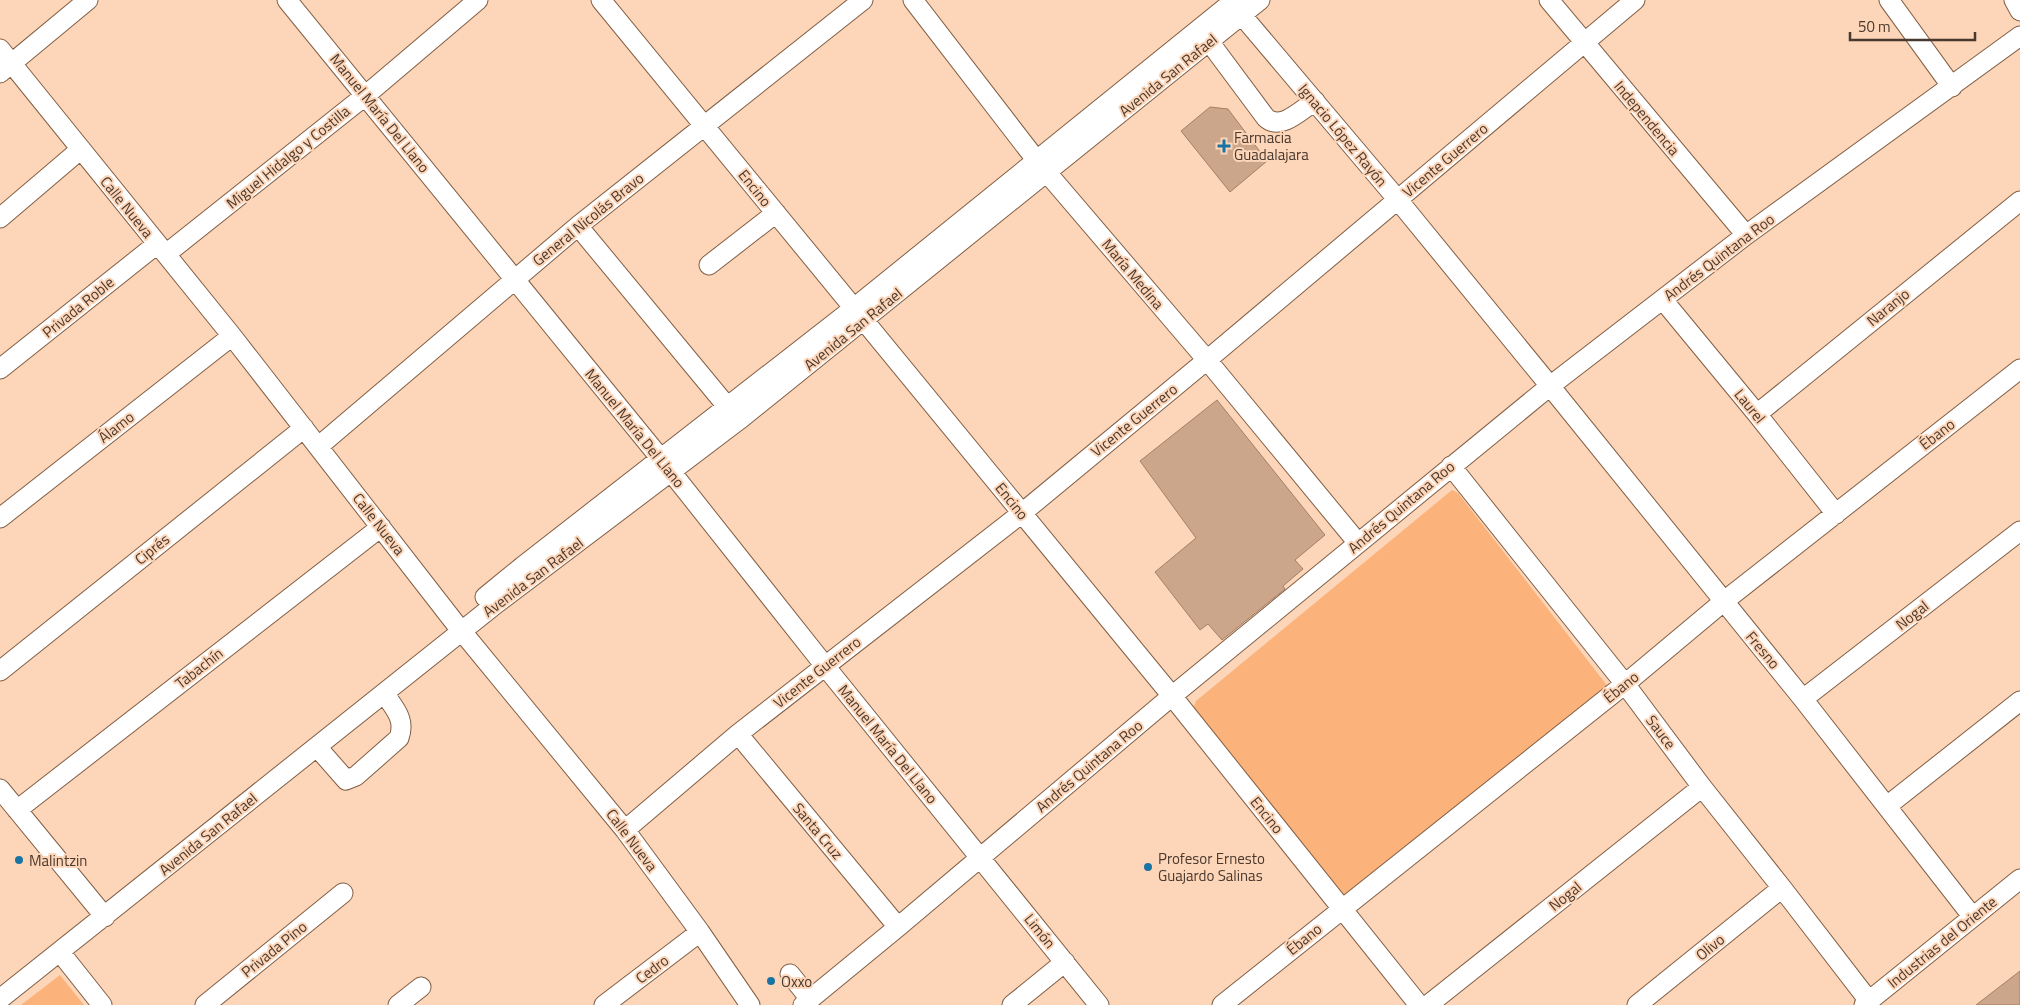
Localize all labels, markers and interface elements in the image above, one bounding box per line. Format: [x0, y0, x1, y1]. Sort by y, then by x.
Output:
scale bar [1850, 10, 1975, 42]
text: 50 m [1858, 15, 1891, 38]
street label: Avenida San Rafael [1114, 28, 1222, 122]
street label: Manuel María Del Llano [324, 48, 436, 178]
street label: Independencia [1609, 75, 1686, 161]
street label: Ignacio López Rayón [1293, 78, 1393, 192]
street label: Miguel Hidalgo y Costilla [221, 99, 355, 214]
street label: Vicente Guerrero [1397, 117, 1493, 203]
place label: Farmacia Guadalajara [1234, 126, 1309, 166]
marker: Farmacia Guadalajara [1218, 140, 1230, 152]
street label: Encino [733, 164, 777, 212]
street label: General Nicolás Bravo [527, 167, 649, 271]
street label: Calle Nueva [95, 171, 159, 243]
street label: Andrés Quintana Roo [1659, 208, 1779, 306]
street label: María Medina [1096, 234, 1170, 315]
street label: Privada Roble [37, 271, 119, 343]
street label: Avenida San Rafael [799, 282, 907, 376]
street label: Naranjo [1861, 282, 1915, 332]
street label: Manuel María Del Llano [579, 363, 691, 493]
street label: Vicente Guerrero [1086, 378, 1182, 462]
street label: Laurel [1729, 384, 1771, 428]
street label: Álamo [93, 405, 139, 448]
street label: Ébano [1914, 413, 1960, 455]
street label: Andrés Quintana Roo [1342, 455, 1460, 559]
street label: Encino [990, 477, 1034, 525]
street label: Calle Nueva [347, 488, 411, 560]
street label: Ciprés [130, 528, 174, 570]
street label: Avenida San Rafael [478, 531, 588, 623]
street label: Nogal [1890, 595, 1934, 635]
street label: Fresno [1740, 626, 1786, 674]
street label: Vicente Guerrero [768, 630, 866, 714]
street label: Tabachín [170, 642, 228, 694]
street label: Ébano [1598, 666, 1644, 708]
street label: Manuel María Del Llano [832, 679, 944, 809]
street label: Sauce [1640, 710, 1682, 754]
street label: Andrés Quintana Roo [1030, 714, 1148, 818]
street label: Avenida San Rafael [154, 787, 262, 881]
street label: Encino [1245, 791, 1289, 839]
street label: Santa Cruz [787, 798, 849, 864]
street label: Calle Nueva [601, 804, 664, 877]
place label: Profesor Ernesto Guajardo Salinas [1158, 847, 1265, 887]
place label: Malintzin [29, 849, 87, 872]
marker: Malintzin [13, 854, 25, 866]
marker: Profesor Ernesto Guajardo Salinas [1142, 861, 1154, 873]
street label: Nogal [1544, 876, 1586, 916]
street label: Industrias del Oriente [1882, 891, 2002, 993]
street label: Limón [1019, 909, 1061, 953]
street label: Privada Pino [236, 915, 312, 983]
street label: Ébano [1281, 918, 1327, 960]
street label: Olivo [1690, 928, 1730, 966]
street label: Cedro [631, 949, 674, 989]
place label: Oxxo [781, 970, 812, 993]
marker: Oxxo [765, 975, 777, 987]

